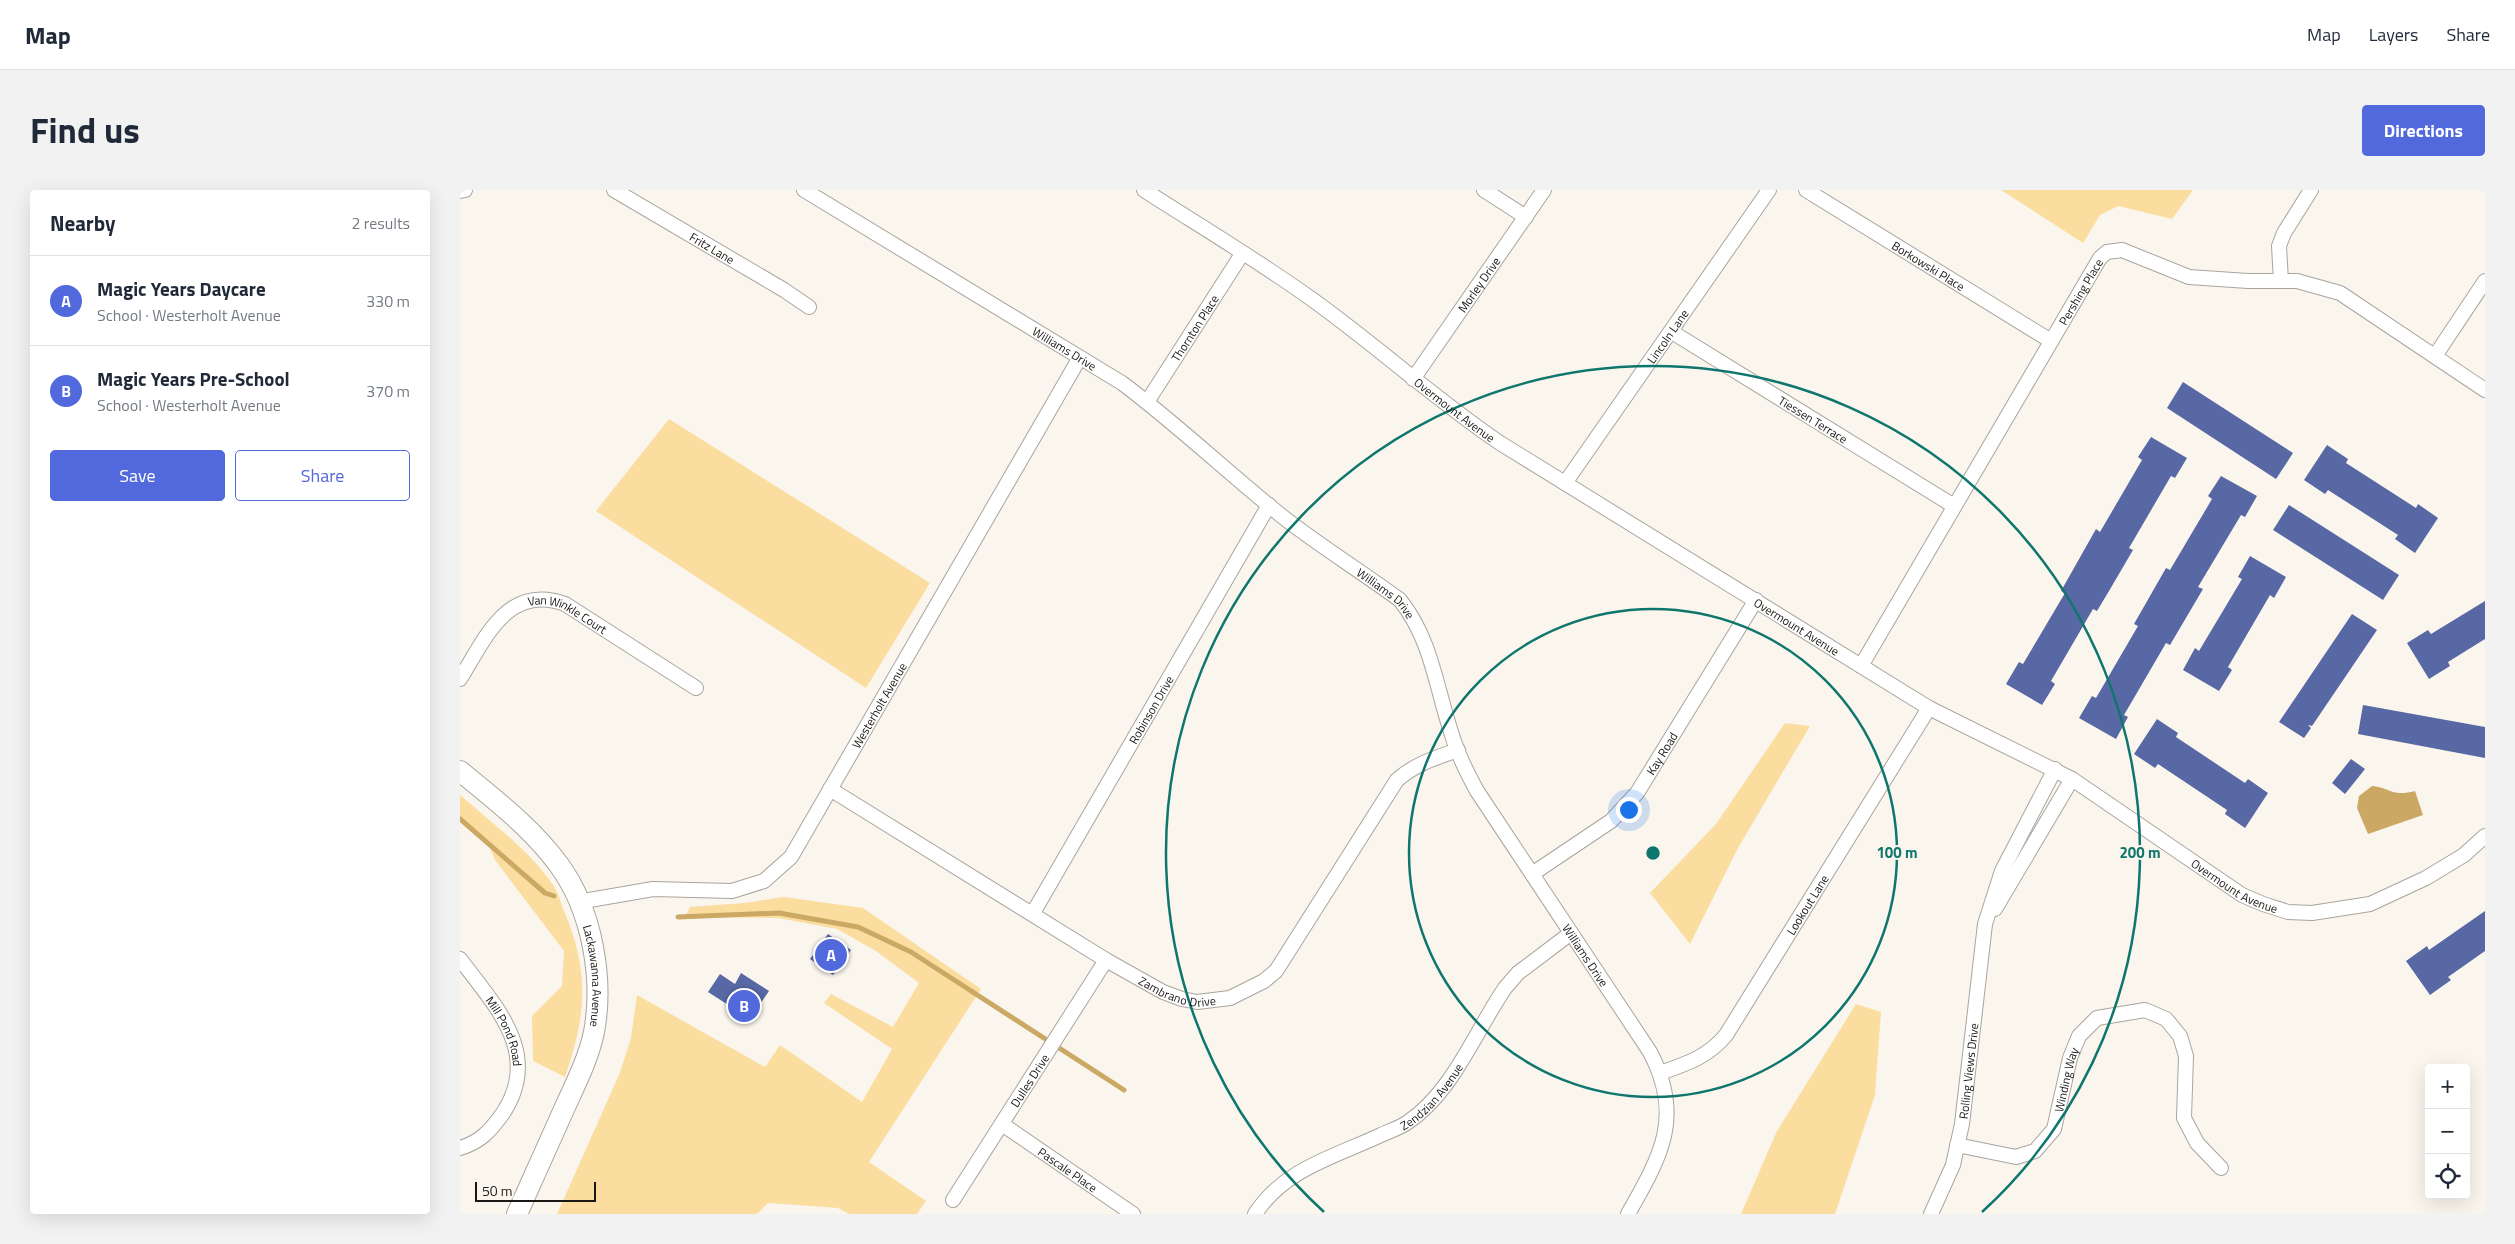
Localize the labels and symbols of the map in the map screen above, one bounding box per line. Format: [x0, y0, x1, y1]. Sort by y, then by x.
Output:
street label: Fritz Lane [686, 227, 738, 269]
street label: Borkowski Place [1888, 236, 1969, 295]
street label: Morley Drive [1452, 253, 1505, 316]
street label: Pershing Place [2053, 255, 2107, 328]
street label: Thornton Place [1166, 291, 1223, 365]
street label: Lincoln Lane [1642, 305, 1693, 367]
street label: Williams Drive [1029, 321, 1100, 375]
street label: Overmount Avenue [1410, 373, 1499, 447]
street label: Tiessen Terrace [1775, 391, 1852, 448]
street label: Williams Drive [1353, 563, 1420, 622]
street label: Van Winkle Court [526, 590, 612, 639]
street label: Overmount Avenue [1750, 593, 1843, 660]
street label: Westerholt Avenue [846, 659, 911, 752]
street label: Robinson Drive [1123, 672, 1178, 747]
street label: Kay Road [1641, 728, 1682, 778]
your location [1616, 797, 1642, 823]
text: 100 m [1876, 841, 1918, 864]
text: 200 m [2119, 841, 2161, 864]
centre of rings [1644, 844, 1662, 862]
street label: Overmount Avenue [2187, 854, 2280, 918]
street label: Lookout Lane [1781, 871, 1833, 938]
street label: Williams Drive [1558, 920, 1614, 990]
street label: Lackawanna Avenue [579, 922, 607, 1028]
pin: A [815, 936, 847, 974]
street label: Zambrano Drive [1135, 971, 1217, 1011]
pin: B [728, 987, 760, 1025]
street label: Mill Pond Road [481, 992, 528, 1067]
street label: Rolling Views Drive [1953, 1022, 1983, 1120]
street label: Winding Way [2049, 1044, 2083, 1114]
street label: Dulles Drive [1005, 1050, 1054, 1111]
street label: Zendzian Avenue [1396, 1059, 1467, 1135]
street label: Pascale Place [1034, 1142, 1102, 1197]
scale bar [475, 1179, 596, 1202]

